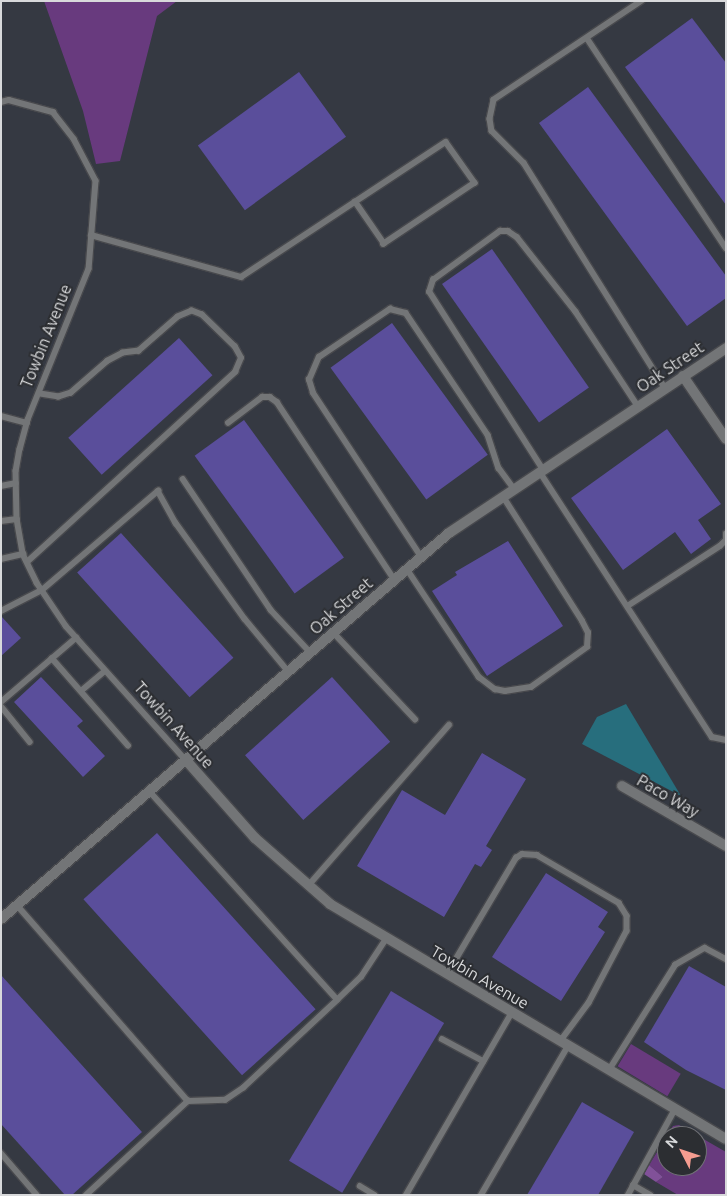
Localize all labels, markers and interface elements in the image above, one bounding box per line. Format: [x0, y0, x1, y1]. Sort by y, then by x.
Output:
street label: Towbin Avenue [17, 281, 75, 391]
street label: Oak Street [633, 337, 707, 397]
street label: Oak Street [306, 573, 376, 639]
street label: Towbin Avenue [130, 678, 218, 772]
street label: Paco Way [634, 771, 702, 821]
street label: Towbin Avenue [428, 941, 532, 1013]
north arrow [657, 1126, 707, 1176]
text: N [662, 1133, 681, 1151]

